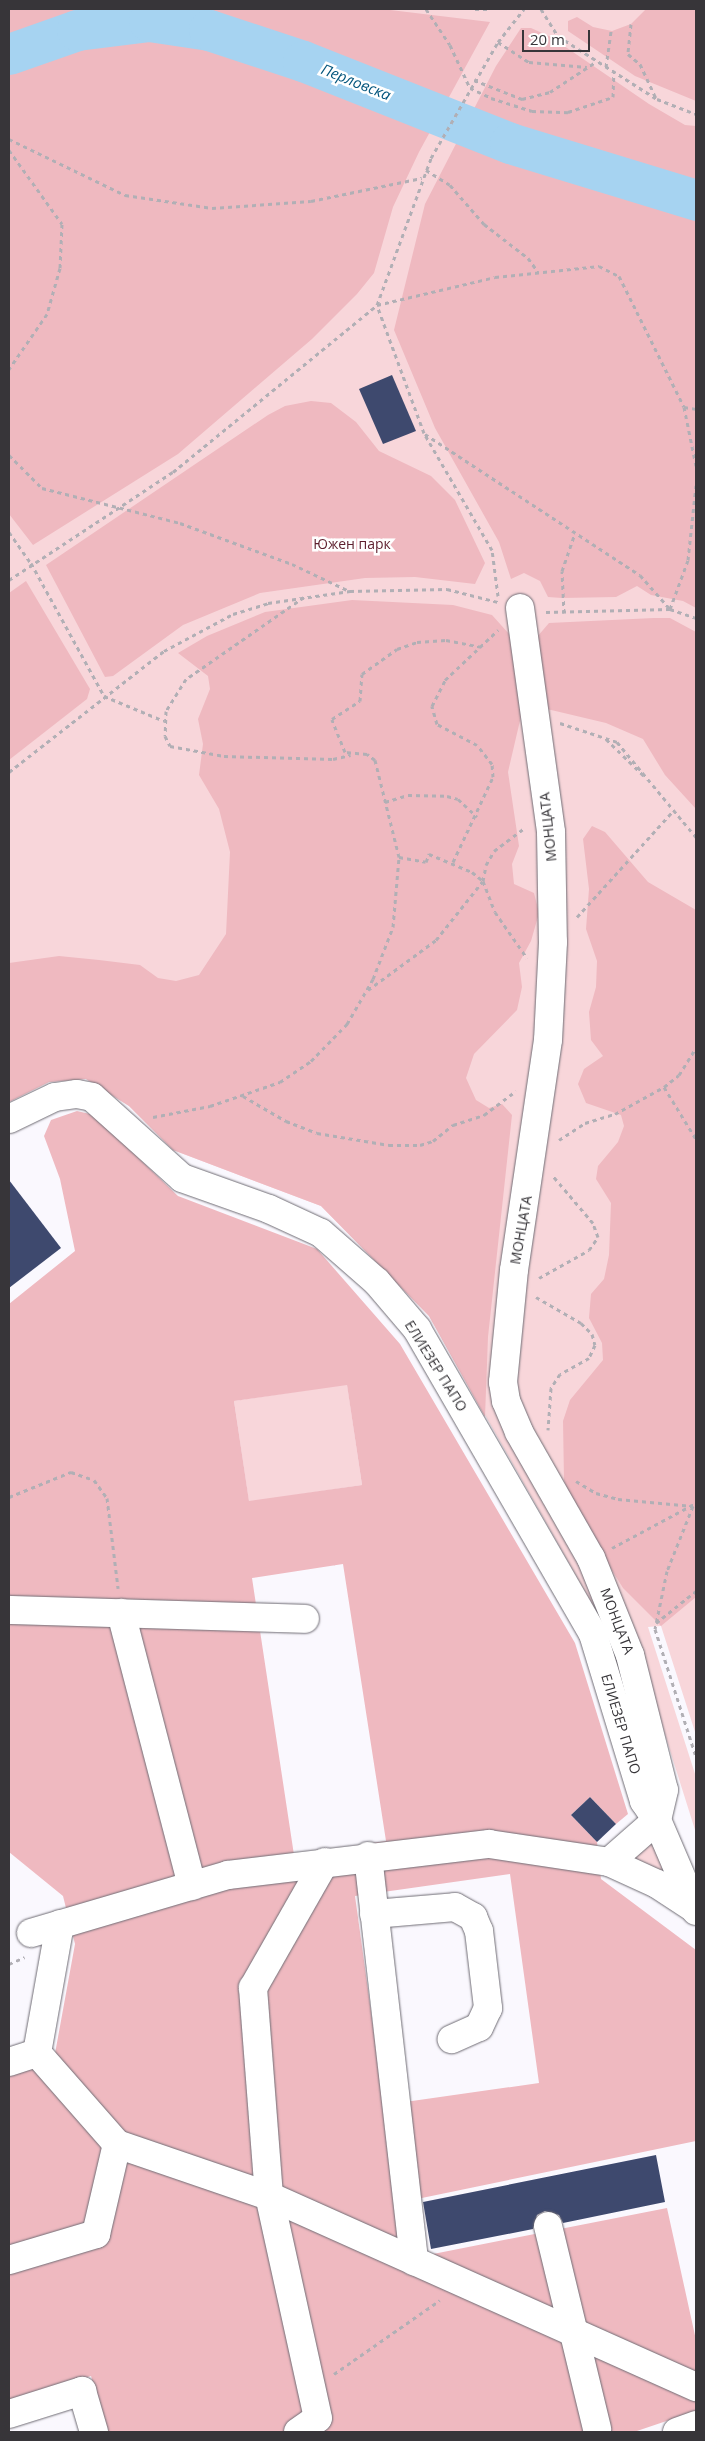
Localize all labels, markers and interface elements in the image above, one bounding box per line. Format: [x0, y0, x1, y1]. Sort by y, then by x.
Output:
scale bar [525, 20, 592, 52]
text: 20 m [530, 29, 565, 49]
water label: Перловска [319, 60, 393, 104]
park label: Южен парк [313, 536, 391, 552]
street label: МОНЦАТА [536, 792, 560, 862]
street label: МОНЦАТА [507, 1194, 535, 1266]
street label: ЕЛИЕЗЕР ПАПО [401, 1317, 471, 1415]
street label: МОНЦАТА [597, 1586, 637, 1656]
street label: ЕЛИЕЗЕР ПАПО [598, 1672, 644, 1776]

